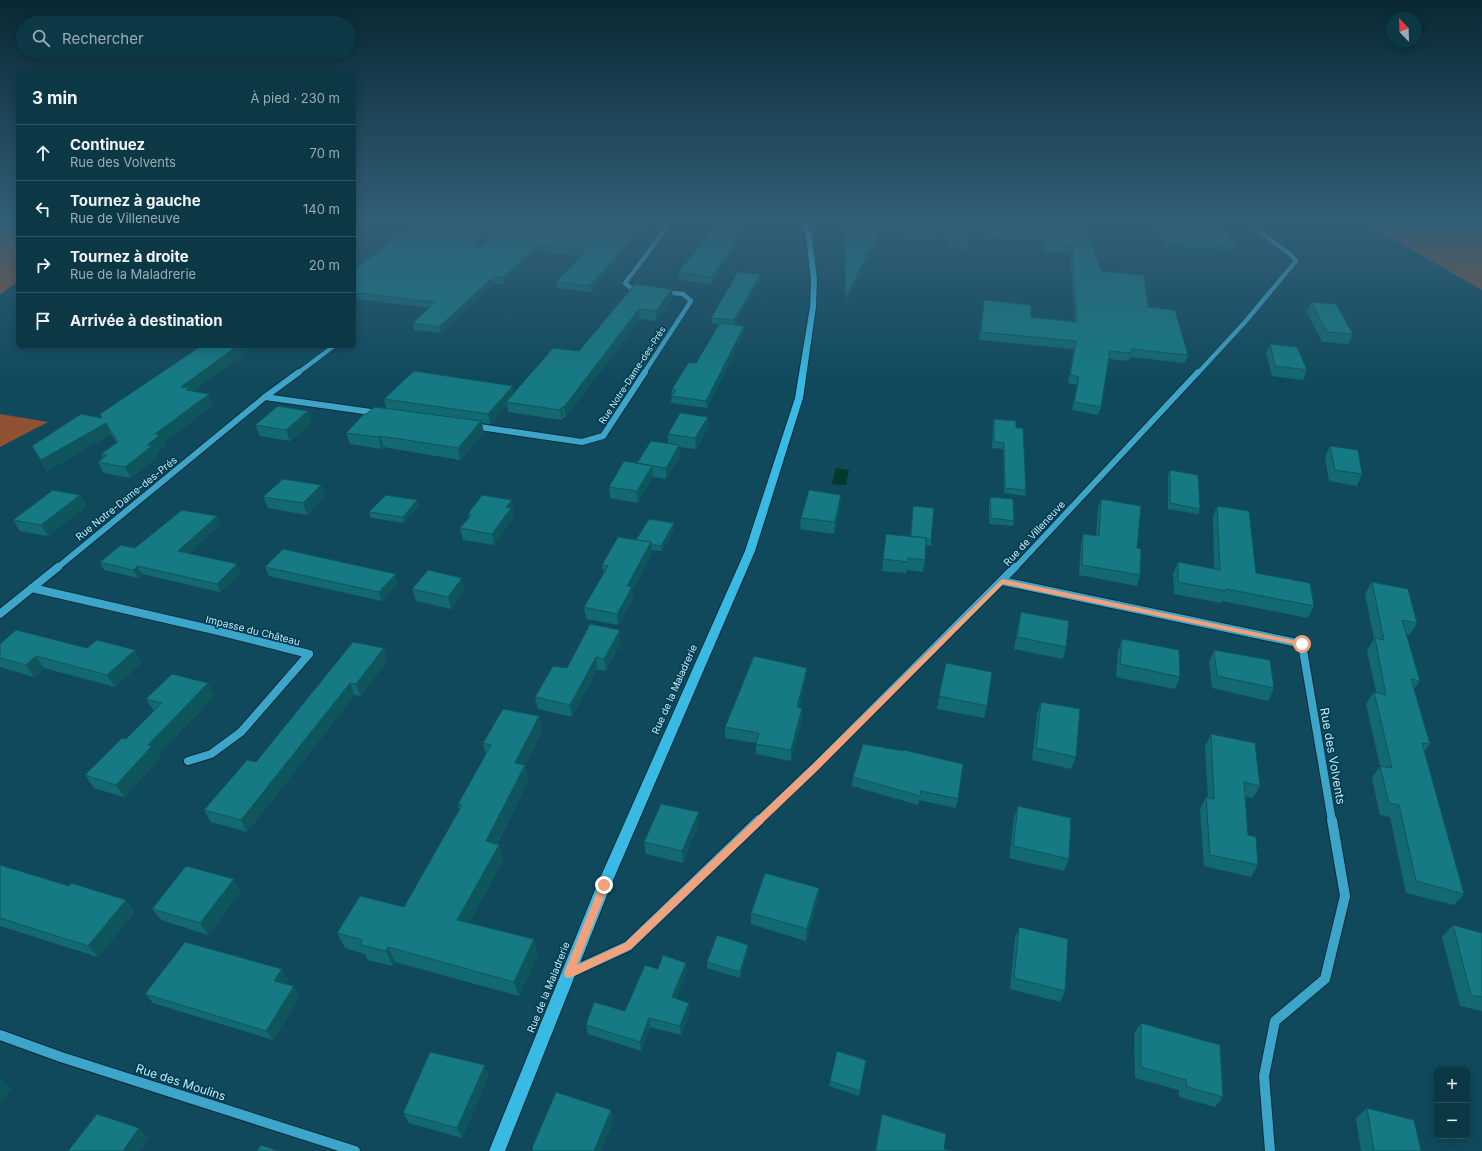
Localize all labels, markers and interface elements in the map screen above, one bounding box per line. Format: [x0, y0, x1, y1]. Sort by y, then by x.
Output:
north arrow [1386, 12, 1422, 48]
search box [16, 16, 356, 60]
icon: search [30, 27, 52, 49]
text: Rechercher [62, 29, 144, 48]
text: 3 min [32, 88, 78, 108]
text: À pied · 230 m [250, 90, 340, 106]
text: Continuez [70, 135, 145, 154]
icon: ahead [32, 142, 54, 164]
text: 70 m [310, 145, 340, 161]
text: Rue des Volvents [70, 154, 176, 170]
text: Tournez à gauche [70, 191, 201, 210]
icon: left [32, 198, 54, 220]
text: 140 m [303, 201, 340, 217]
text: Rue de Villeneuve [70, 210, 180, 226]
text: Tournez à droite [70, 247, 189, 266]
icon: right [32, 254, 54, 276]
text: 20 m [309, 257, 340, 273]
text: Rue de la Maladrerie [70, 266, 196, 282]
icon: arrive [32, 310, 54, 332]
text: Arrivée à destination [70, 311, 223, 330]
street label: Rue Notre-Dame-des-Prés [596, 324, 668, 426]
street label: Rue Notre-Dame-des-Prés [73, 453, 179, 543]
street label: Rue de Villeneuve [1001, 498, 1067, 568]
street label: Impasse du Château [205, 612, 301, 648]
route start [1293, 635, 1311, 653]
street label: Rue de la Maladrerie [649, 642, 699, 736]
street label: Rue des Volvents [1317, 707, 1349, 805]
route end [595, 876, 613, 894]
street label: Rue de la Maladrerie [524, 940, 572, 1034]
street label: Rue des Moulins [134, 1060, 228, 1104]
map controls [1434, 1067, 1470, 1139]
button: + [1434, 1067, 1470, 1103]
button: − [1434, 1103, 1470, 1139]

